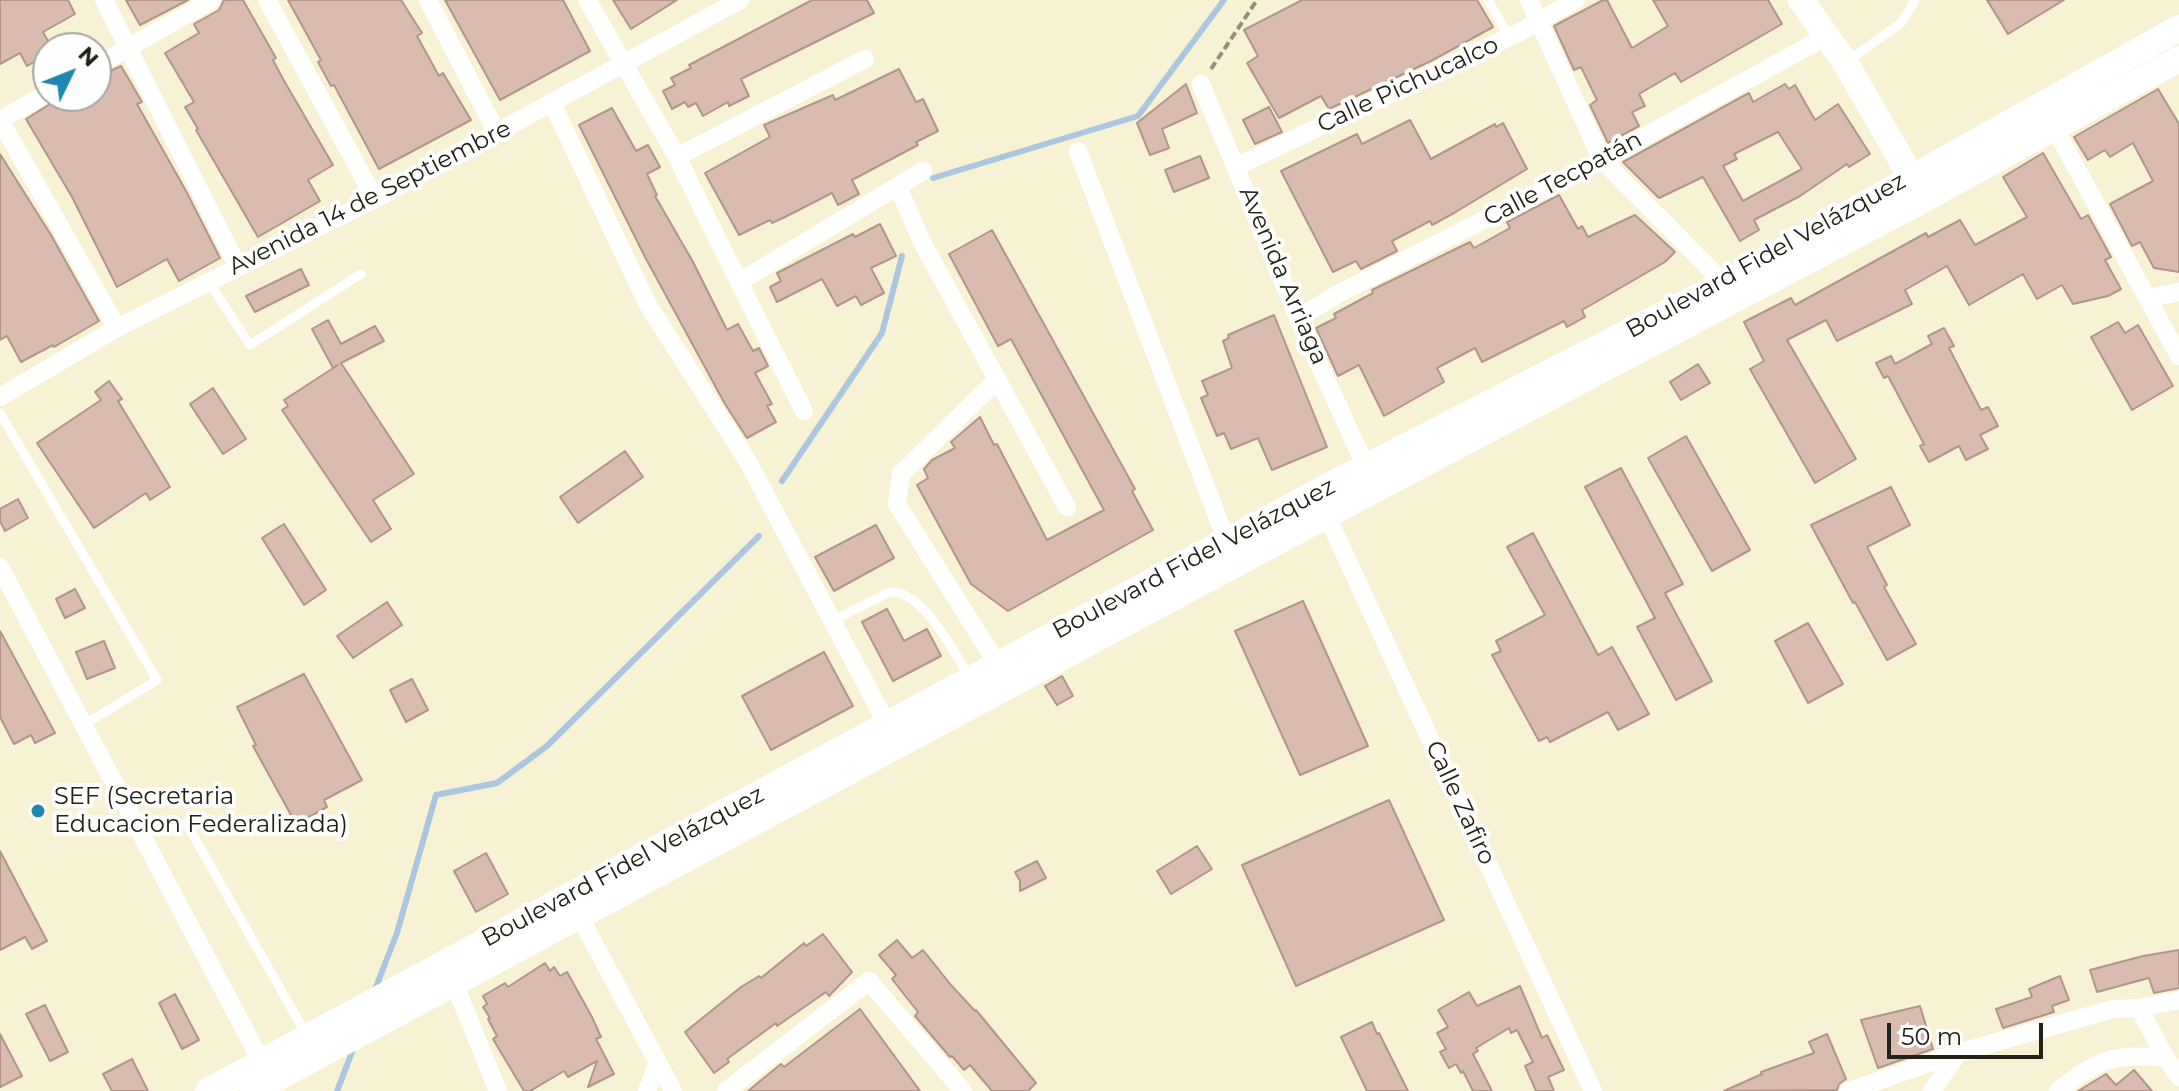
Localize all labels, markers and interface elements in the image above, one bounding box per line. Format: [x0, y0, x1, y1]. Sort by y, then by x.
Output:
street label: Calle Pichucalco [1313, 30, 1503, 140]
north arrow [32, 32, 112, 112]
text: N [73, 41, 104, 72]
street label: Avenida 14 de Septiembre [224, 114, 516, 282]
street label: Calle Tecpatán [1479, 125, 1647, 233]
street label: Boulevard Fidel Velázquez [1621, 167, 1911, 345]
street label: Avenida Arriaga [1233, 183, 1333, 369]
street label: Boulevard Fidel Velázquez [1048, 472, 1340, 646]
street label: Calle Zafiro [1419, 736, 1501, 870]
street label: Boulevard Fidel Velázquez [477, 780, 769, 954]
place label: SEF (Secretaria Educacion Federalizada) [54, 783, 348, 839]
marker: SEF (Secretaria Educacion Federalizada) [29, 802, 47, 820]
scale bar [1891, 1007, 2047, 1057]
text: 50 m [1901, 1022, 1962, 1051]

